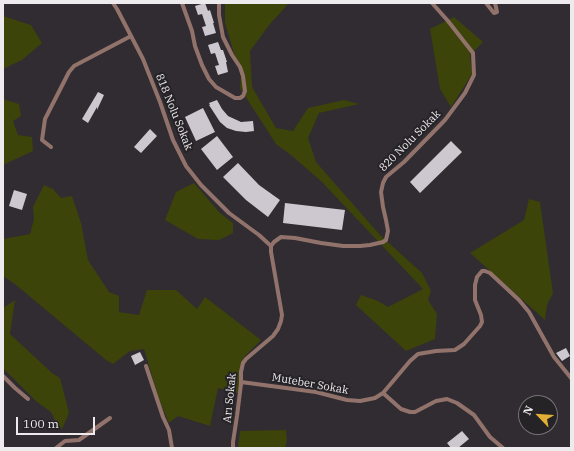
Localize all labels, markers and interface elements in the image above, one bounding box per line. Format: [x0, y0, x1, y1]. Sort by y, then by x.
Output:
street label: 818 Nolu Sokak [153, 72, 195, 152]
street label: 820 Nolu Sokak [377, 108, 443, 174]
street label: Muteber Sokak [271, 371, 349, 397]
street label: Arı Sokak [221, 372, 239, 424]
north arrow [518, 395, 558, 435]
text: N [520, 403, 536, 417]
scale bar [18, 409, 97, 435]
text: 100 m [23, 416, 59, 431]

